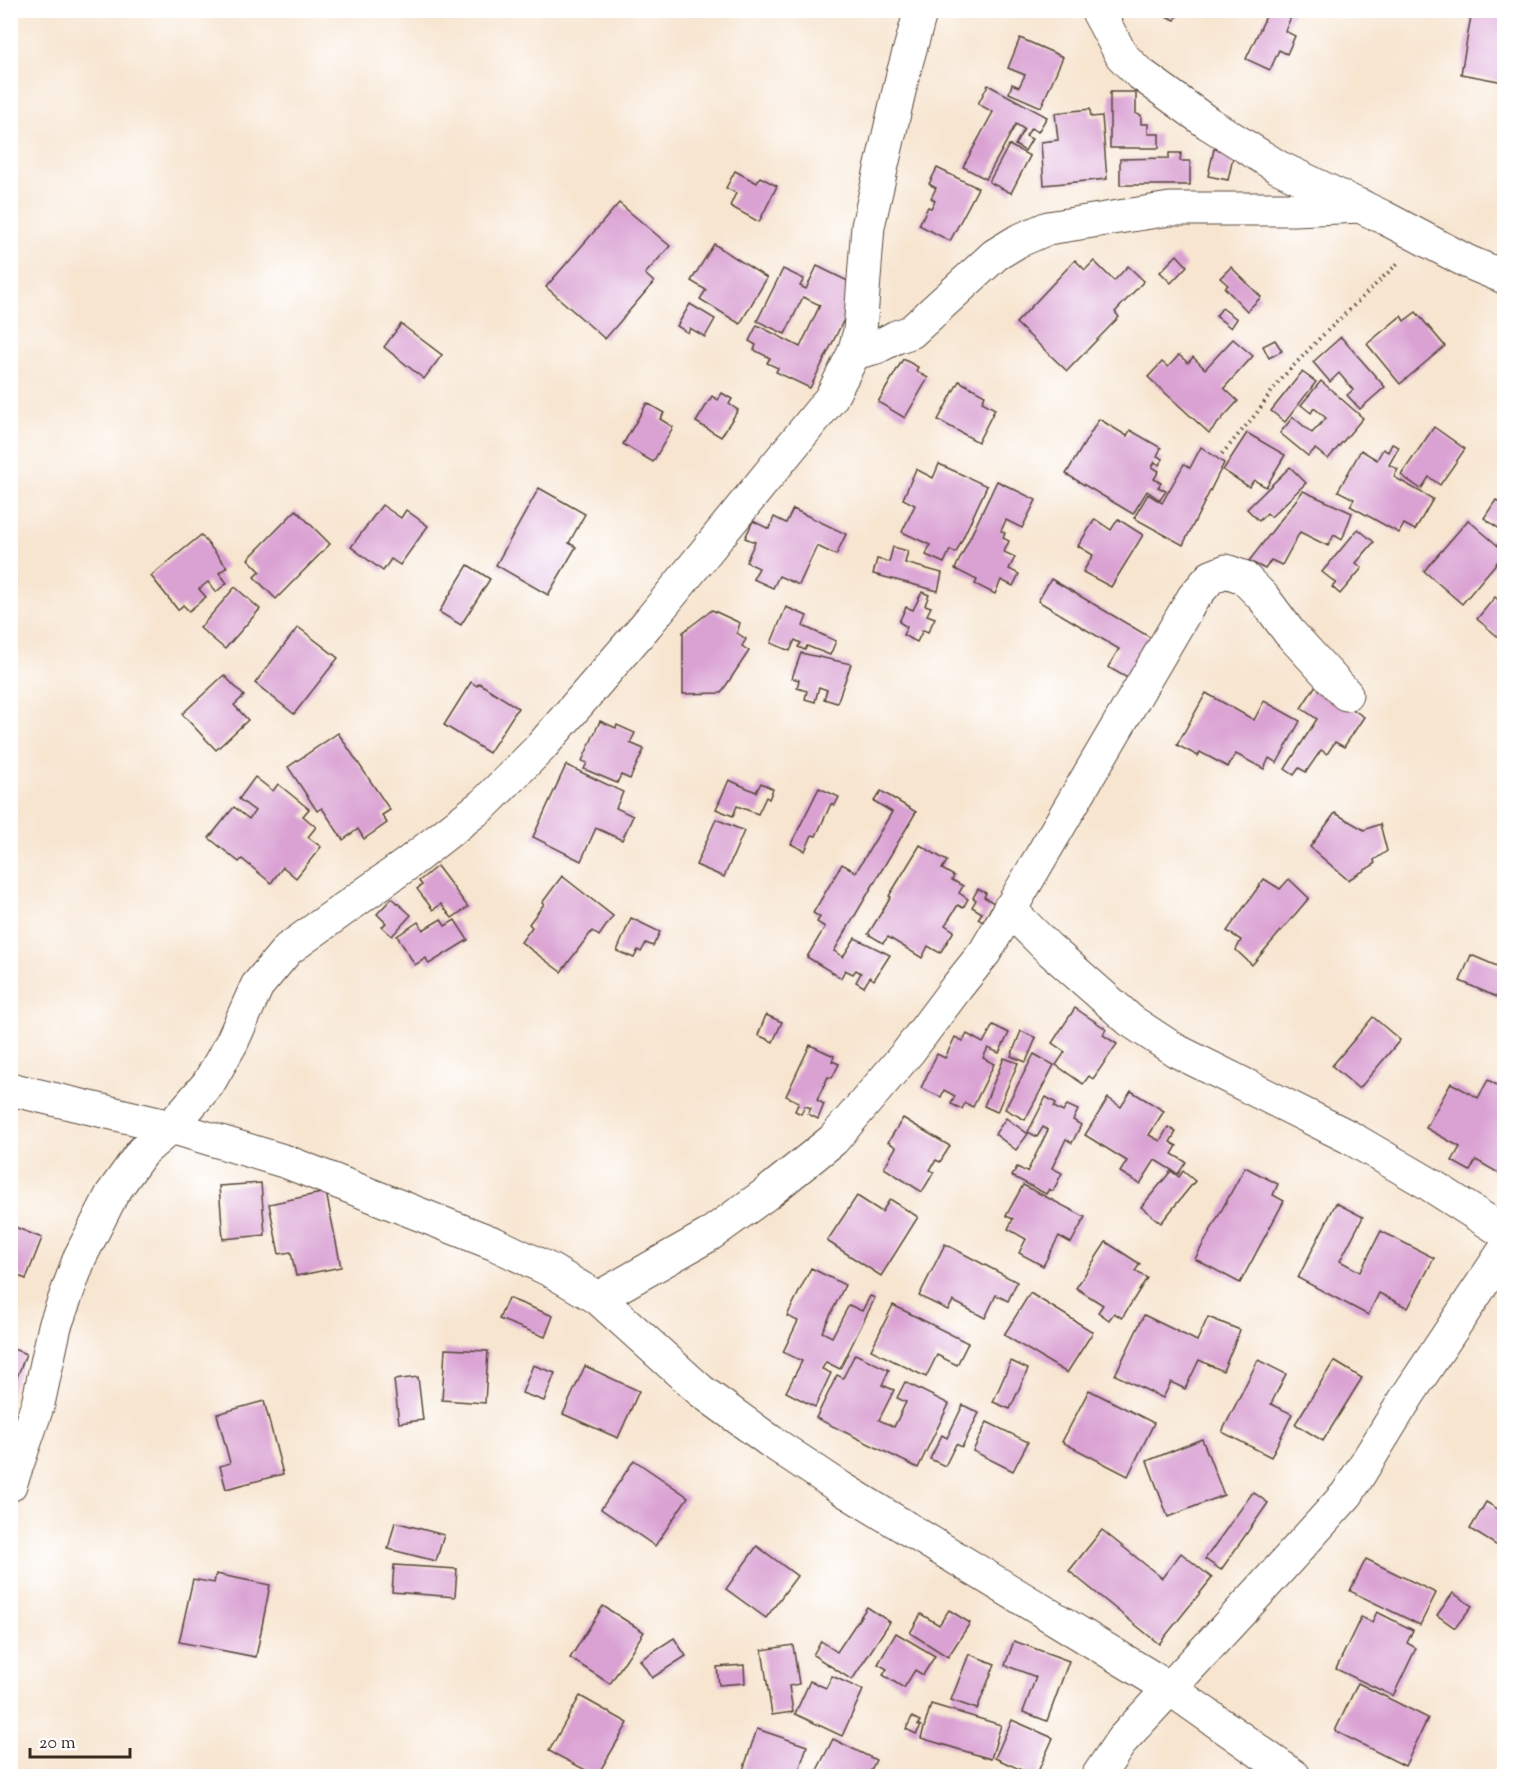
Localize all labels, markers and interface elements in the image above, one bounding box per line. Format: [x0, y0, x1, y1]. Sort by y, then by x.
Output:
scale bar [30, 1721, 130, 1759]
text: 20 m [39, 1731, 76, 1757]

